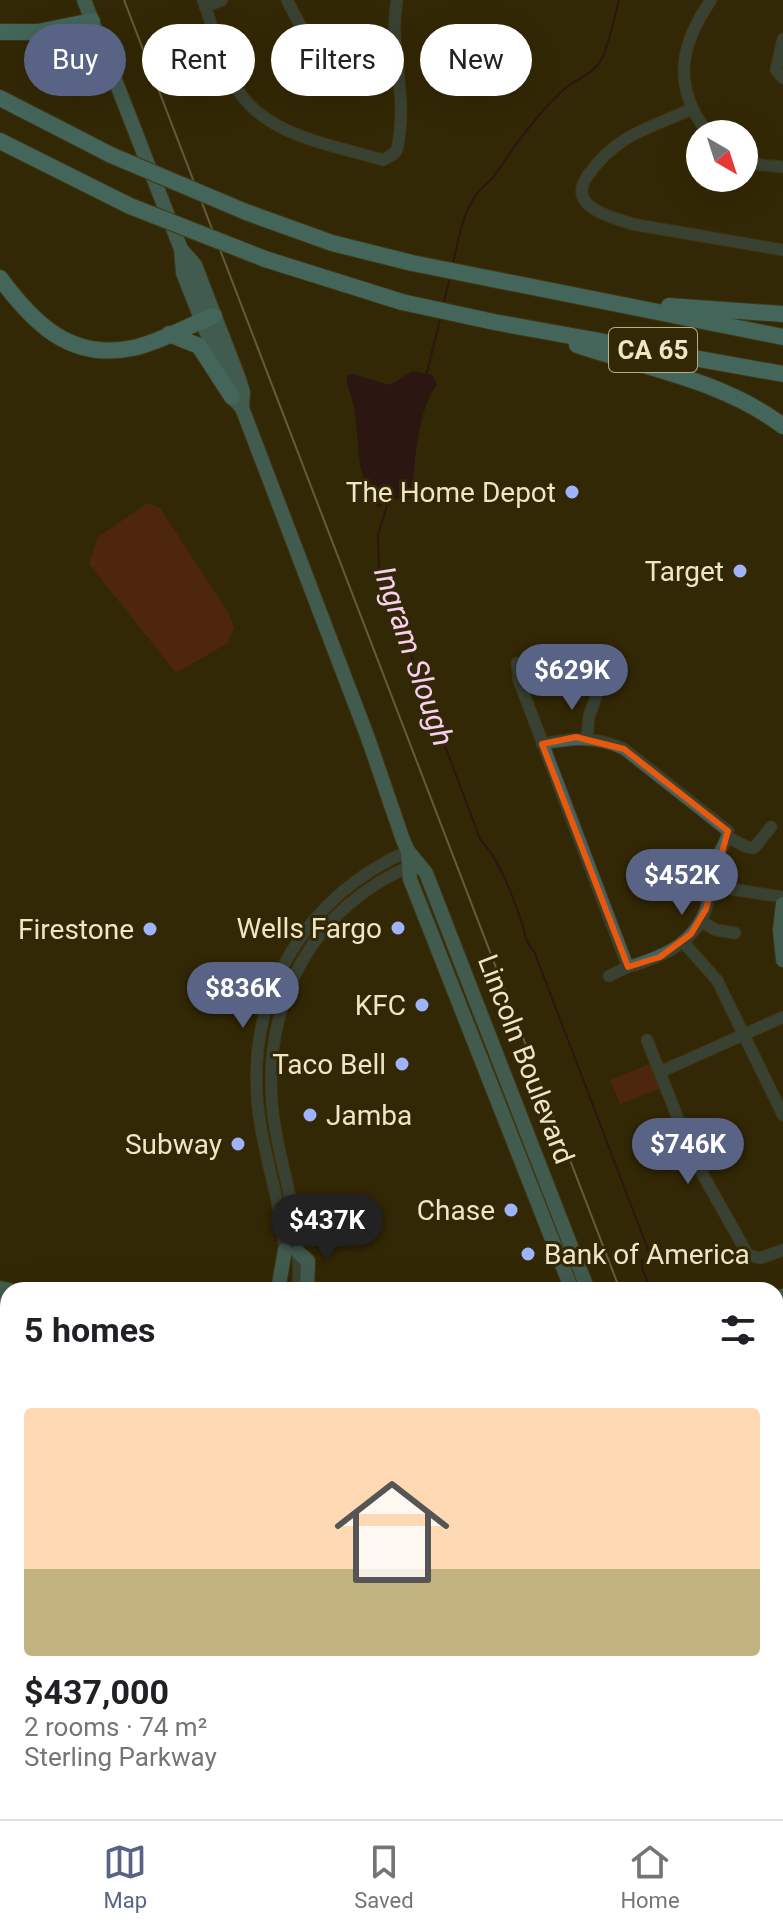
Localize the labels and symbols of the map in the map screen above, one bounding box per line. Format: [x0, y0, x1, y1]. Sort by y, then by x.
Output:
north arrow [686, 120, 758, 192]
road number: CA 65 [609, 328, 697, 372]
place label: The Home Depot [346, 476, 556, 509]
marker: The Home Depot [563, 483, 581, 501]
place label: Target [645, 555, 724, 588]
water label: Ingram Slough [367, 562, 461, 750]
marker: Target [731, 562, 749, 580]
pin: $629K [516, 644, 628, 712]
pin: $452K [626, 849, 738, 917]
place label: Wells Fargo [237, 912, 382, 945]
place label: Firestone [18, 913, 134, 946]
marker: Wells Fargo [389, 919, 407, 937]
marker: Firestone [141, 920, 159, 938]
street label: Lincoln Boulevard [471, 950, 581, 1168]
pin: $836K [187, 962, 299, 1030]
place label: KFC [355, 989, 406, 1022]
marker: KFC [413, 996, 431, 1014]
place label: Taco Bell [272, 1048, 386, 1081]
marker: Taco Bell [393, 1055, 411, 1073]
place label: Jamba [326, 1099, 412, 1132]
marker: Jamba [301, 1106, 319, 1124]
pin: $746K [632, 1118, 744, 1186]
place label: Subway [125, 1128, 222, 1161]
marker: Subway [229, 1135, 247, 1153]
pin: $437K [271, 1194, 383, 1262]
place label: Chase [417, 1194, 495, 1227]
marker: Chase [502, 1201, 520, 1219]
place label: Bank of America [544, 1238, 750, 1271]
marker: Bank of America [519, 1245, 537, 1263]

